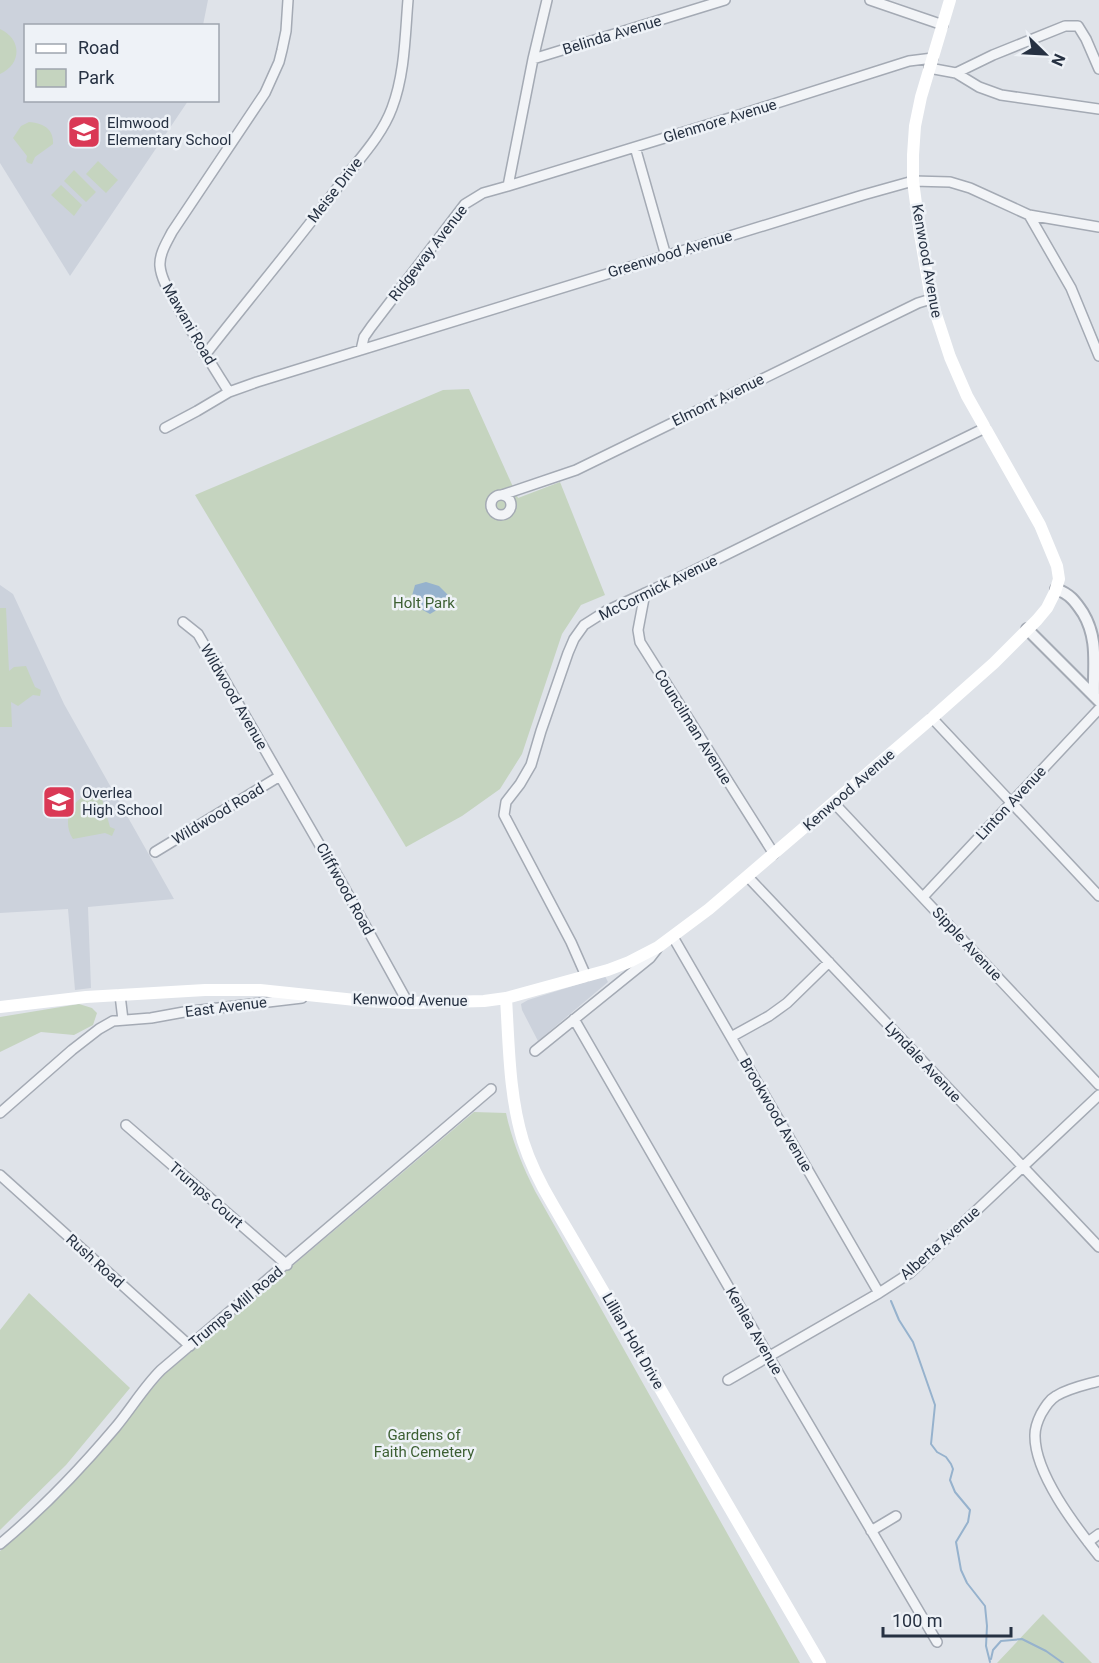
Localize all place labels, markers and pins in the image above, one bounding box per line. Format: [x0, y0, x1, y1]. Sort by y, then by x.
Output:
school or university icon: Elmwood Elementary School [66, 114, 102, 150]
place label: Elmwood Elementary School [107, 114, 231, 149]
school or university icon: Overlea High School [41, 784, 77, 820]
place label: Overlea High School [82, 784, 163, 819]

